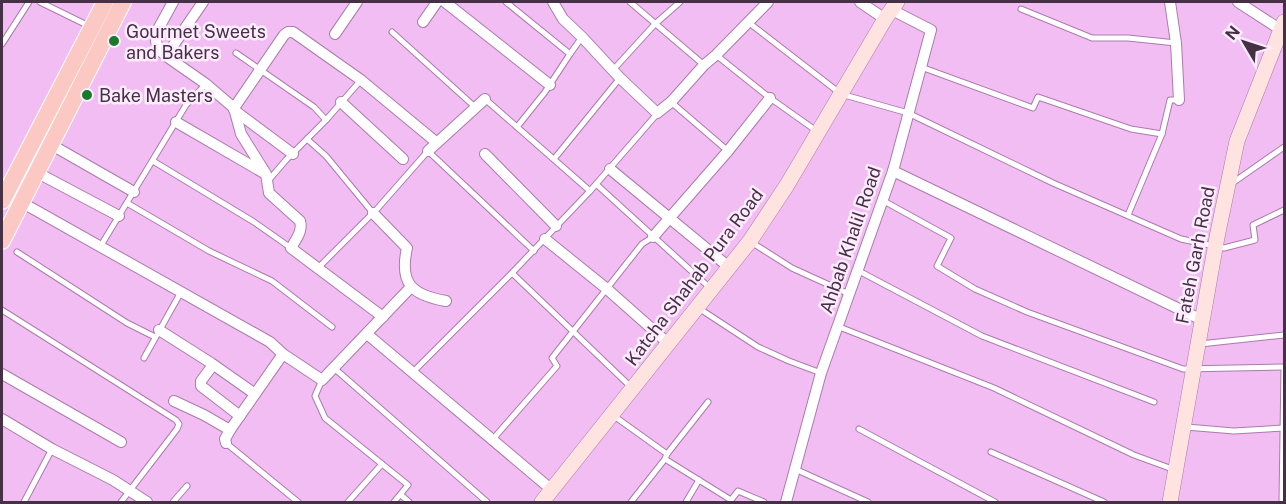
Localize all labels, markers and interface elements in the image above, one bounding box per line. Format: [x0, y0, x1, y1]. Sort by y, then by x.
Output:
north arrow [1214, 12, 1274, 72]
place label: Gourmet Sweets and Bakers [126, 21, 266, 63]
text: N [1221, 22, 1244, 44]
marker: Gourmet Sweets and Bakers [107, 34, 121, 48]
place label: Bake Masters [99, 85, 213, 106]
marker: Bake Masters [80, 88, 94, 102]
street label: Ahbab Khalil Road [815, 164, 885, 316]
street label: Katcha Shahab Pura Road [621, 184, 767, 370]
street label: Fateh Garh Road [1171, 185, 1219, 325]

